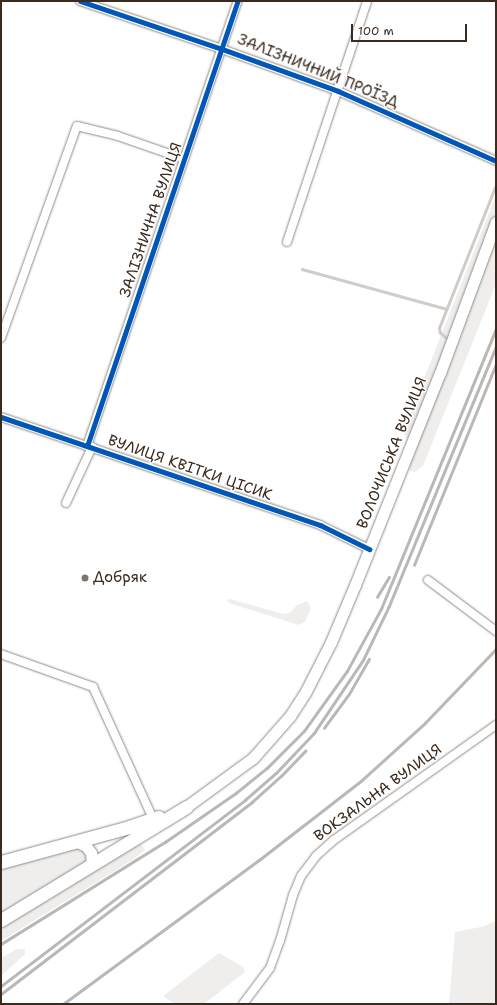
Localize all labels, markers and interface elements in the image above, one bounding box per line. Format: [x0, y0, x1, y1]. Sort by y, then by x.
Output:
scale bar [353, 16, 469, 42]
text: 100 m [358, 23, 394, 39]
street label: ЗАЛІЗНИЧНИЙ ПРОЇЗД [235, 30, 401, 112]
street label: ЗАЛІЗНИЧНА ВУЛИЦЯ [116, 140, 186, 300]
street label: ВОЛОЧИСЬКА ВУЛИЦЯ [353, 375, 431, 531]
street label: ВУЛИЦЯ КВІТКИ ЦІСИК [106, 431, 274, 505]
place label: Добряк [93, 569, 147, 587]
marker: Добряк [80, 573, 90, 583]
street label: ВОКЗАЛЬНА ВУЛИЦЯ [311, 741, 445, 845]

